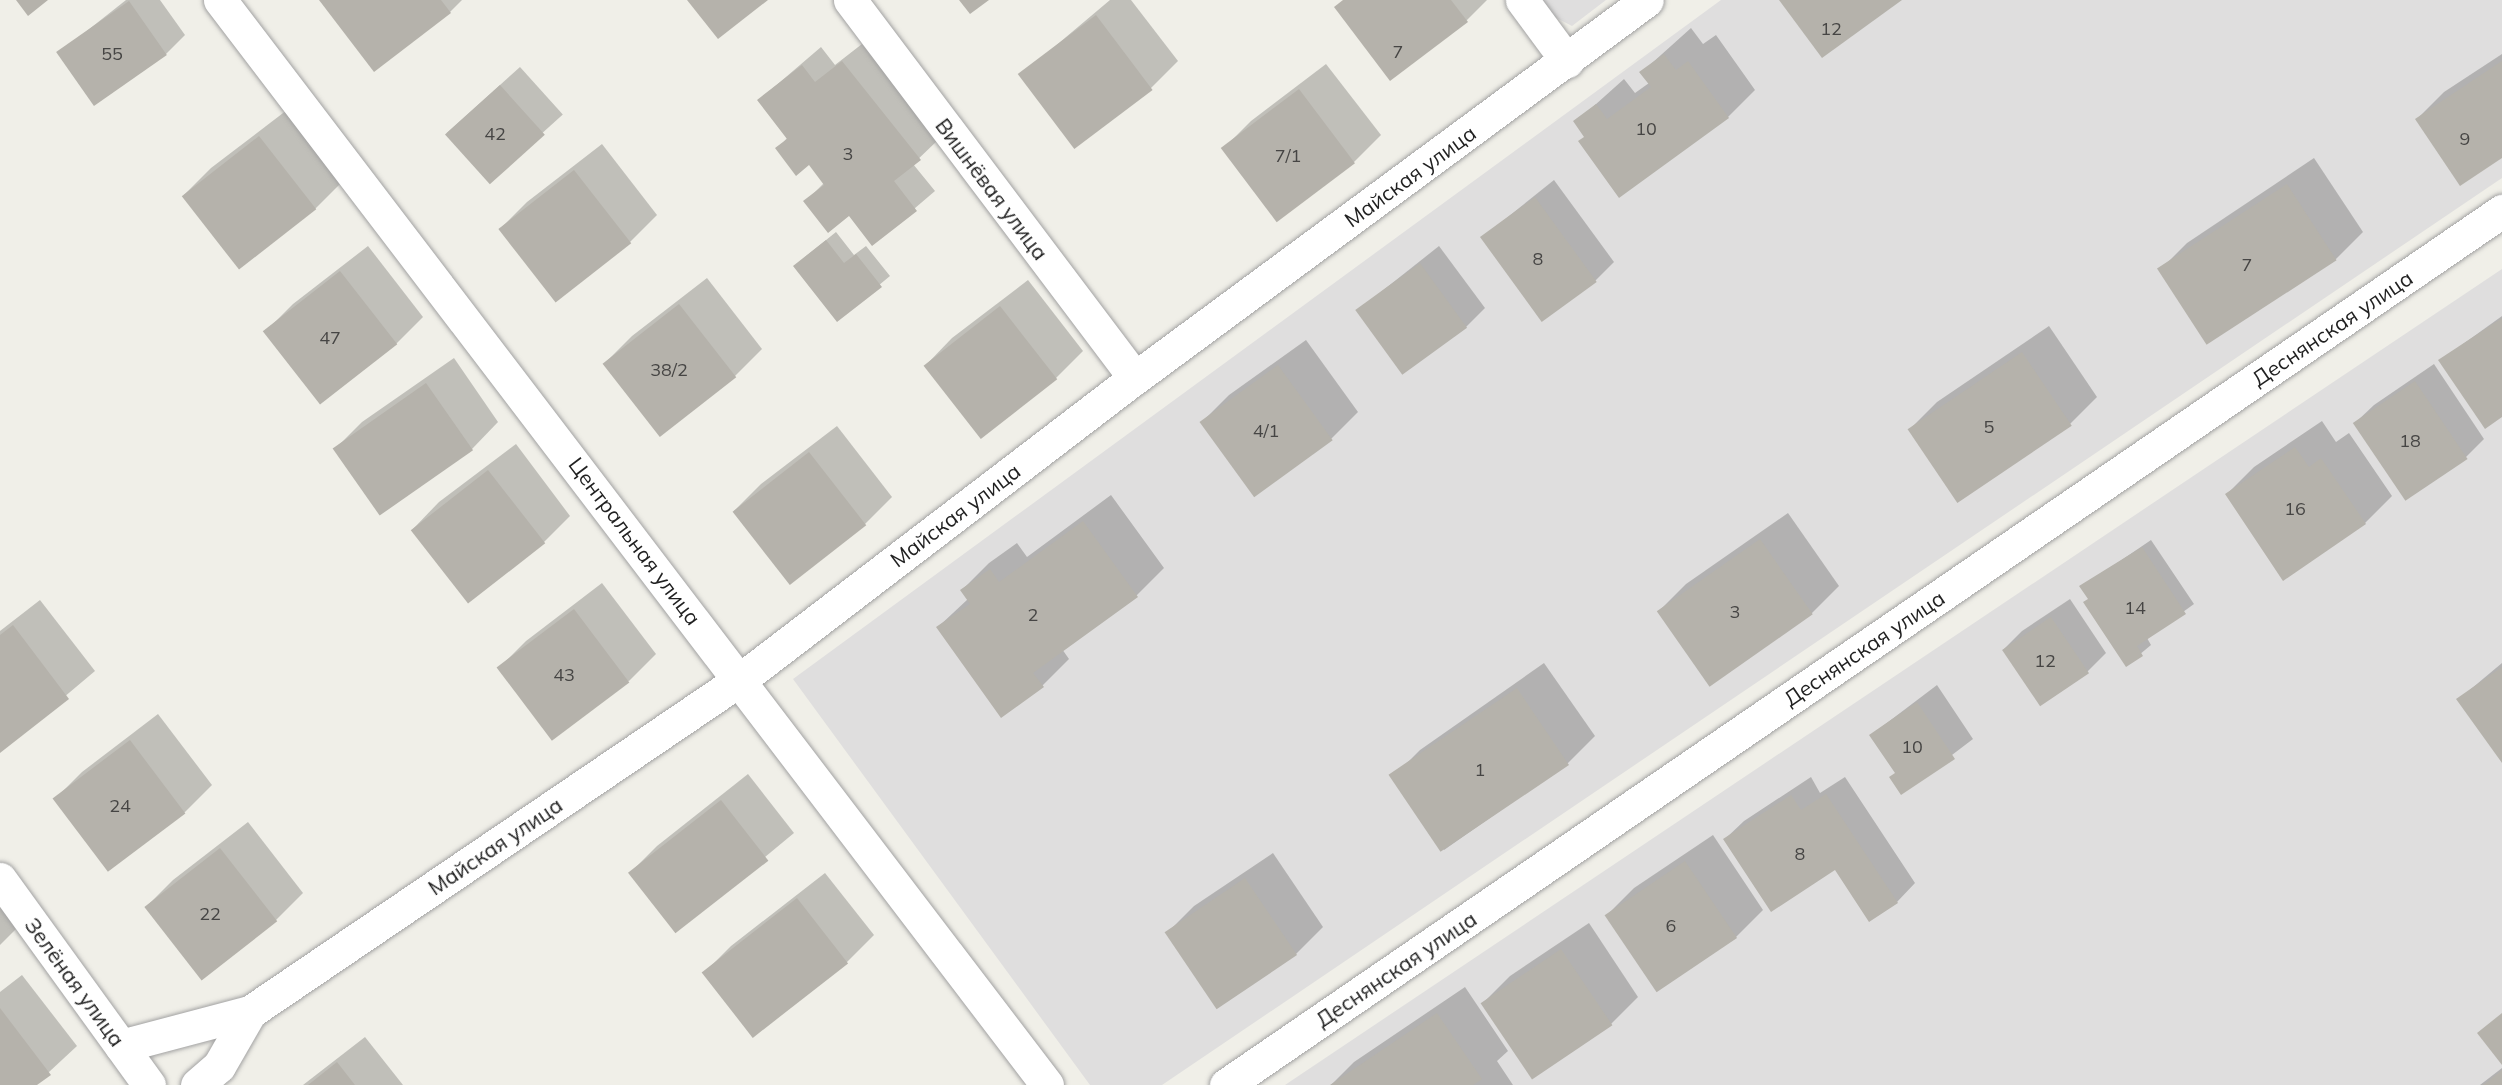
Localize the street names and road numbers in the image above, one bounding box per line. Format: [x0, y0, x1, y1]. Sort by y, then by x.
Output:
street label: Вишнёвая улица [931, 113, 1053, 265]
street label: Майская улица [1339, 120, 1481, 232]
street label: Деснянская улица [2247, 265, 2417, 391]
street label: Центральная улица [564, 452, 706, 630]
street label: Майская улица [885, 458, 1025, 572]
street label: Деснянская улица [1779, 585, 1949, 711]
street label: Майская улица [423, 792, 567, 900]
street label: Деснянская улица [1311, 906, 1481, 1032]
street label: Зелёная улица [20, 913, 130, 1051]

